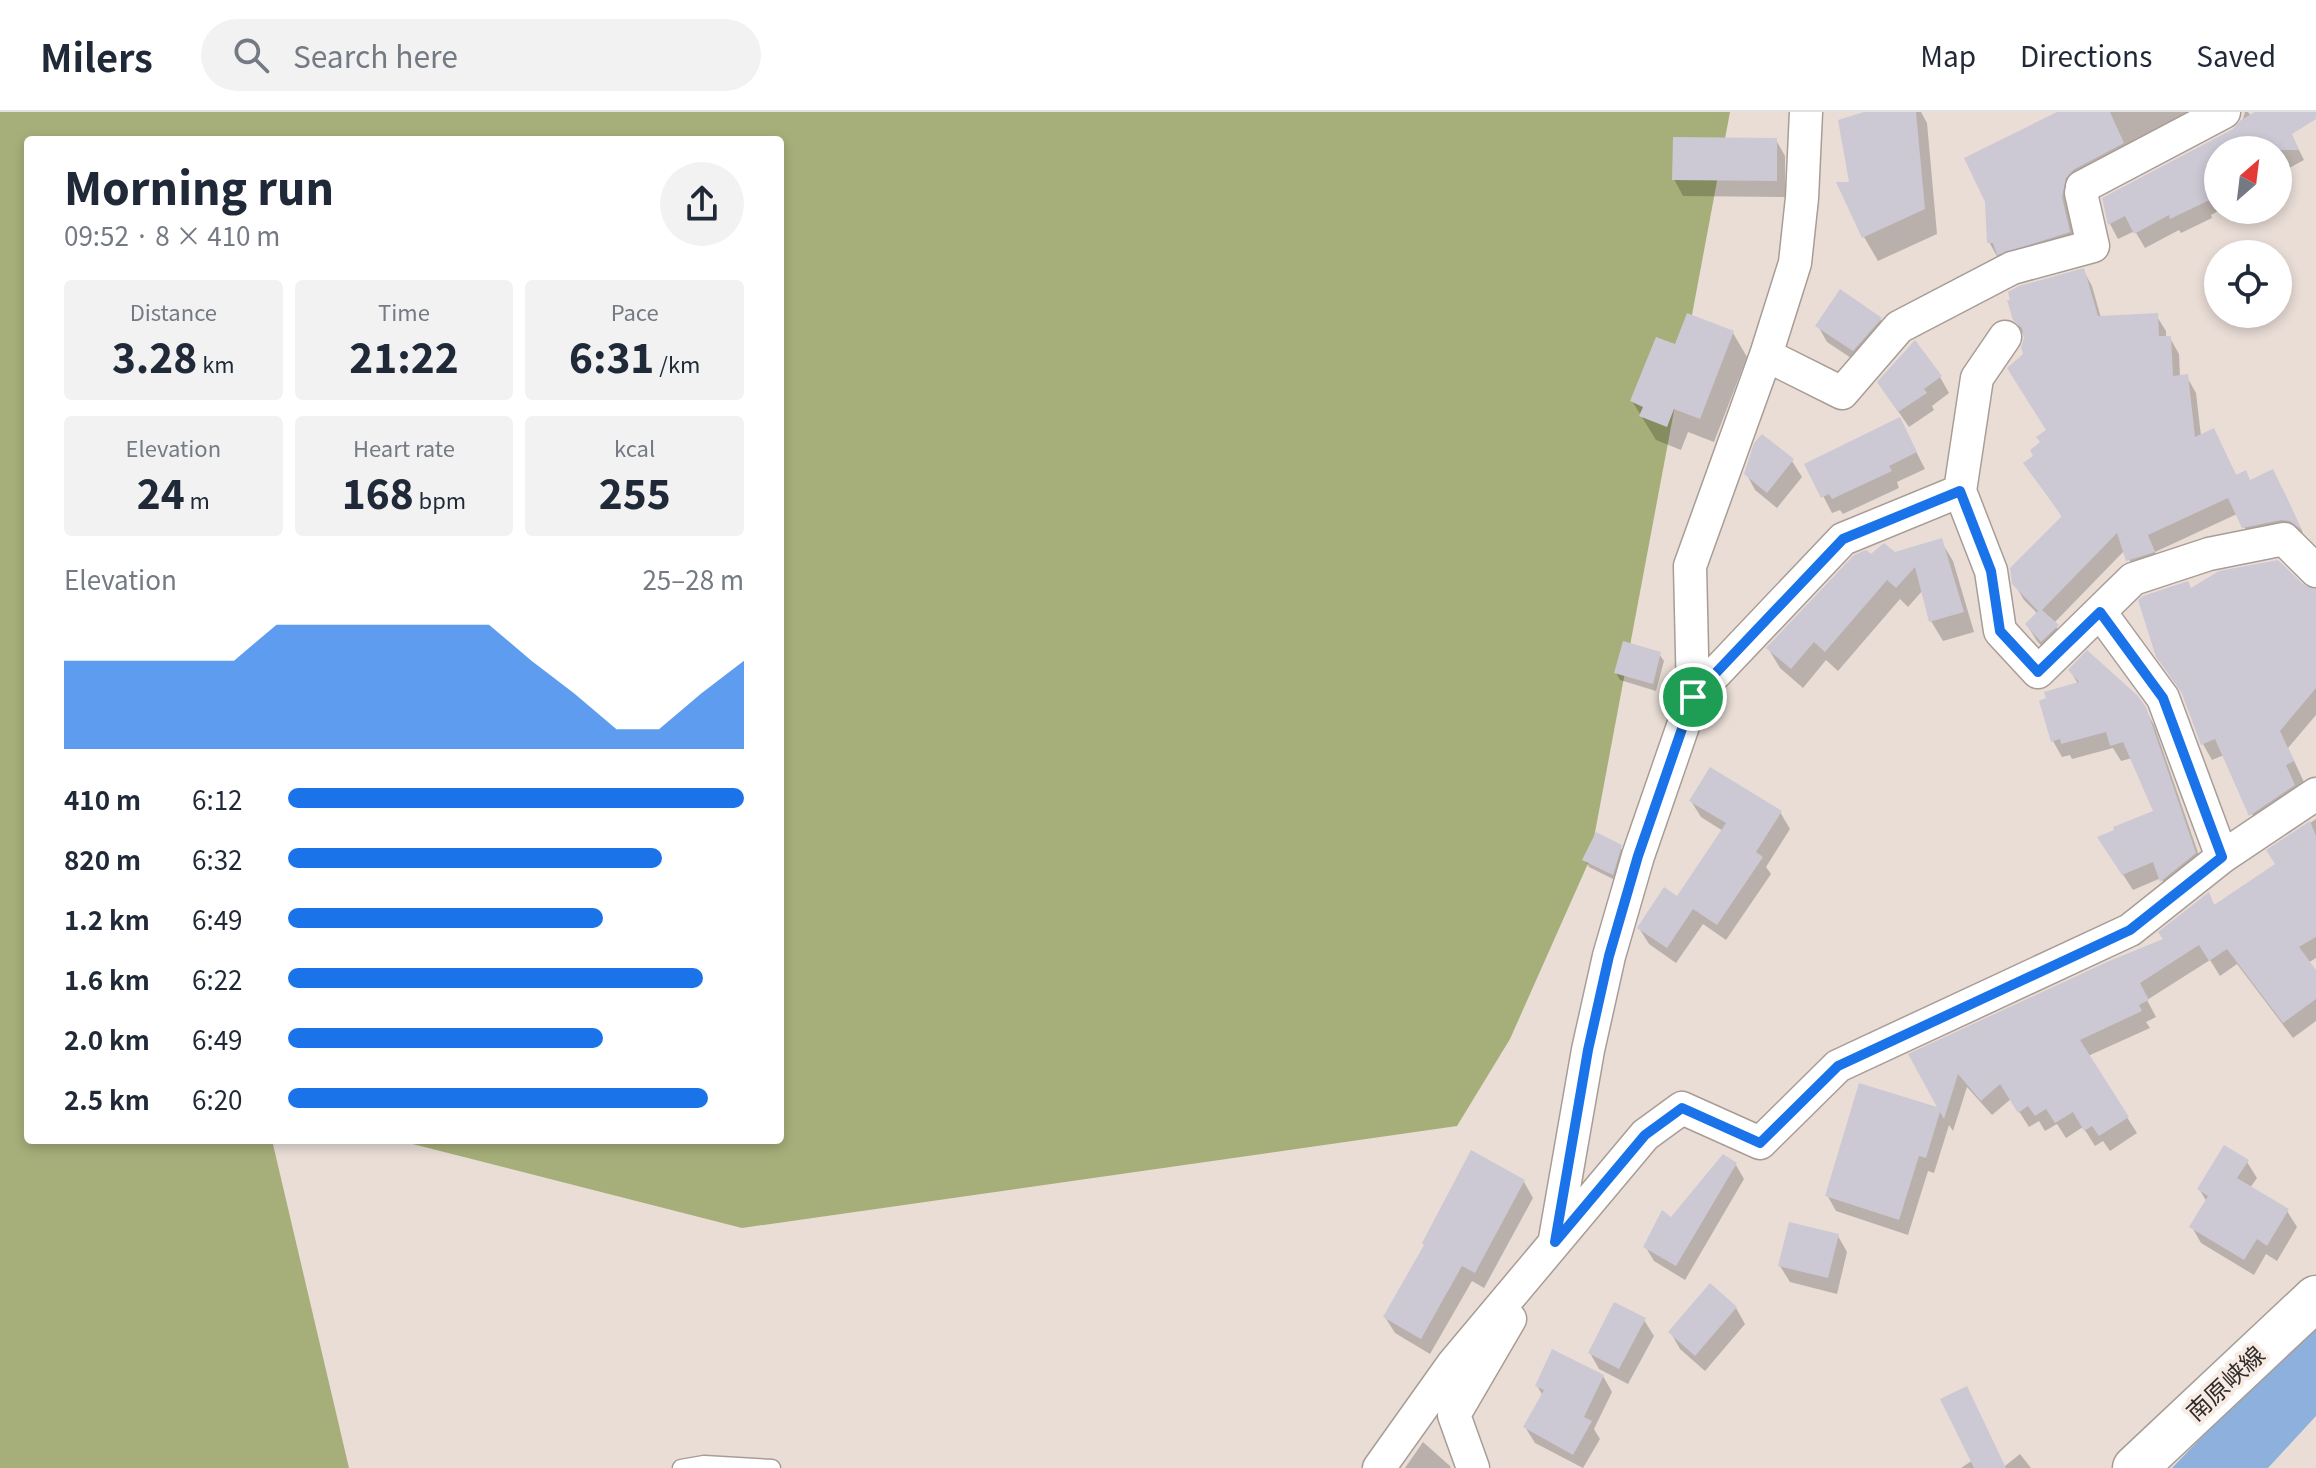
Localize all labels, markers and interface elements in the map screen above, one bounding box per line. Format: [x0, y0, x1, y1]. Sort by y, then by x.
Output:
search box [201, 19, 761, 91]
text: Milers [40, 28, 153, 83]
icon: search [229, 33, 273, 77]
text: Search here [293, 33, 458, 77]
text: Map [1920, 35, 1976, 75]
text: Directions [2020, 35, 2152, 75]
text: Saved [2196, 35, 2276, 75]
north arrow [2204, 136, 2292, 224]
map controls [2204, 136, 2292, 328]
text: Morning run [64, 154, 334, 218]
button: share [660, 162, 744, 246]
text: 09:52 · 8 × 410 m [64, 216, 280, 253]
button: locate [2204, 240, 2292, 328]
text: Distance [130, 295, 217, 327]
text: Time [378, 295, 430, 327]
text: Pace [611, 295, 659, 327]
text: 3.28 [112, 327, 197, 385]
text: 21:22 [349, 327, 459, 385]
text: 6:31 [569, 327, 654, 385]
text: km [197, 347, 235, 379]
text: /km [654, 347, 700, 379]
text: Elevation [126, 431, 221, 463]
text: Heart rate [353, 431, 455, 463]
text: kcal [614, 431, 655, 463]
text: 24 [137, 463, 185, 521]
text: 168 [342, 463, 414, 521]
text: 255 [599, 463, 671, 521]
text: m [185, 483, 210, 515]
text: bpm [414, 483, 466, 515]
text: Elevation [64, 560, 177, 597]
text: 25–28 m [642, 560, 744, 597]
pin [1659, 663, 1727, 731]
icon: arrive [1671, 675, 1715, 719]
text: 410 m [64, 780, 141, 817]
text: 6:12 [192, 780, 243, 817]
text: 820 m [64, 840, 141, 877]
text: 6:32 [192, 840, 243, 877]
text: 1.2 km [64, 900, 150, 937]
text: 6:49 [192, 900, 243, 937]
text: 1.6 km [64, 960, 150, 997]
text: 6:22 [192, 960, 243, 997]
text: 2.0 km [64, 1020, 150, 1057]
text: 6:49 [192, 1020, 243, 1057]
text: 2.5 km [64, 1080, 150, 1117]
text: 6:20 [192, 1080, 243, 1117]
street label: 南原峡線 [2177, 1337, 2271, 1428]

